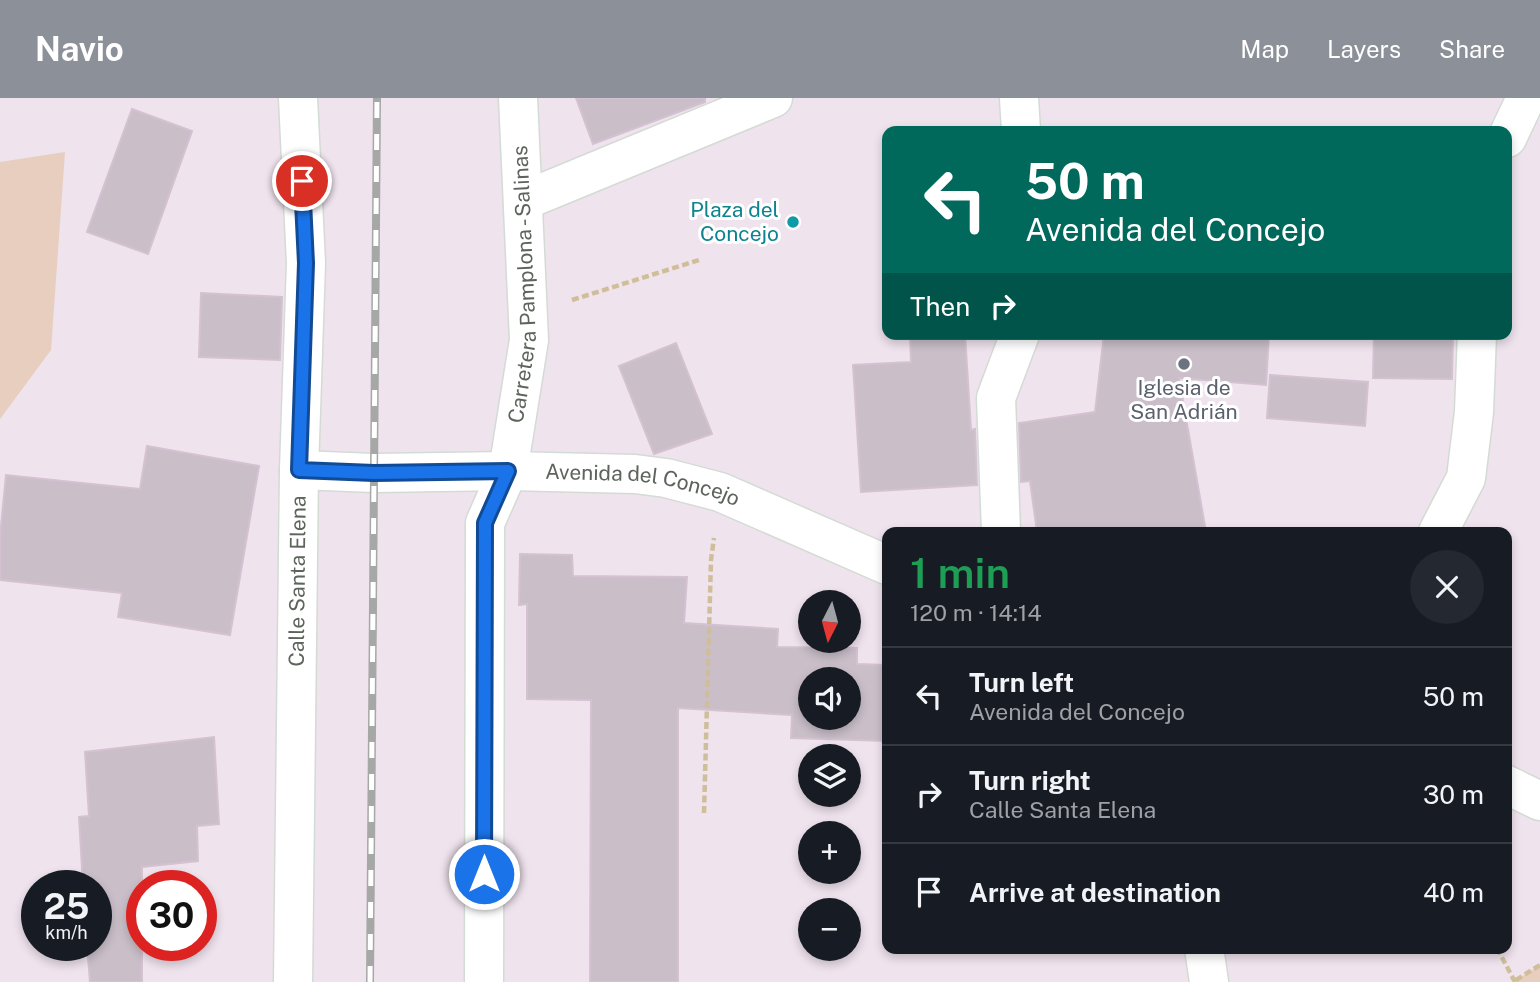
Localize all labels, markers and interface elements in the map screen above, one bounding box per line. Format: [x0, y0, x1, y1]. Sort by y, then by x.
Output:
text: Navio [35, 30, 124, 68]
text: Map [1240, 35, 1289, 63]
text: Layers [1327, 35, 1401, 63]
text: Share [1439, 35, 1505, 63]
street label: Carretera Pamplona - Salinas [503, 145, 541, 425]
pin [272, 151, 332, 211]
text: 50 m [1025, 152, 1145, 210]
icon: left [910, 154, 1001, 245]
icon: arrive [283, 162, 321, 200]
place label: Plaza del Concejo [690, 197, 779, 246]
text: Avenida del Concejo [1025, 211, 1325, 248]
marker: Plaza del Concejo [785, 214, 801, 230]
icon: right [984, 287, 1022, 325]
text: Then [910, 291, 970, 322]
marker: Iglesia de San Adrián [1176, 356, 1192, 372]
place label: Iglesia de San Adrián [1130, 375, 1238, 424]
street label: Avenida del Concejo [545, 459, 744, 511]
street label: Calle Santa Elena [284, 495, 311, 667]
text: 1 min [910, 548, 1010, 597]
button: close [1410, 550, 1484, 624]
north arrow [798, 590, 861, 653]
map controls [798, 590, 861, 961]
text: 120 m · 14:14 [910, 599, 1042, 626]
button: sound [798, 667, 861, 730]
text: Turn left [969, 667, 1074, 698]
icon: left [910, 677, 948, 715]
text: 50 m [1423, 681, 1484, 712]
text: Avenida del Concejo [969, 698, 1185, 725]
button: layers [798, 744, 861, 807]
text: Turn right [969, 765, 1091, 796]
icon: right [910, 775, 948, 813]
text: 30 m [1423, 779, 1484, 810]
text: Calle Santa Elena [969, 796, 1156, 823]
button: + [798, 821, 861, 884]
position arrow [447, 837, 521, 911]
speed limit sign: 30 [126, 870, 217, 961]
icon: arrive [910, 873, 948, 911]
text: Arrive at destination [969, 877, 1221, 908]
text: 40 m [1423, 877, 1484, 908]
text: 25 [44, 886, 89, 927]
button: − [798, 898, 861, 961]
text: km/h [45, 922, 88, 943]

